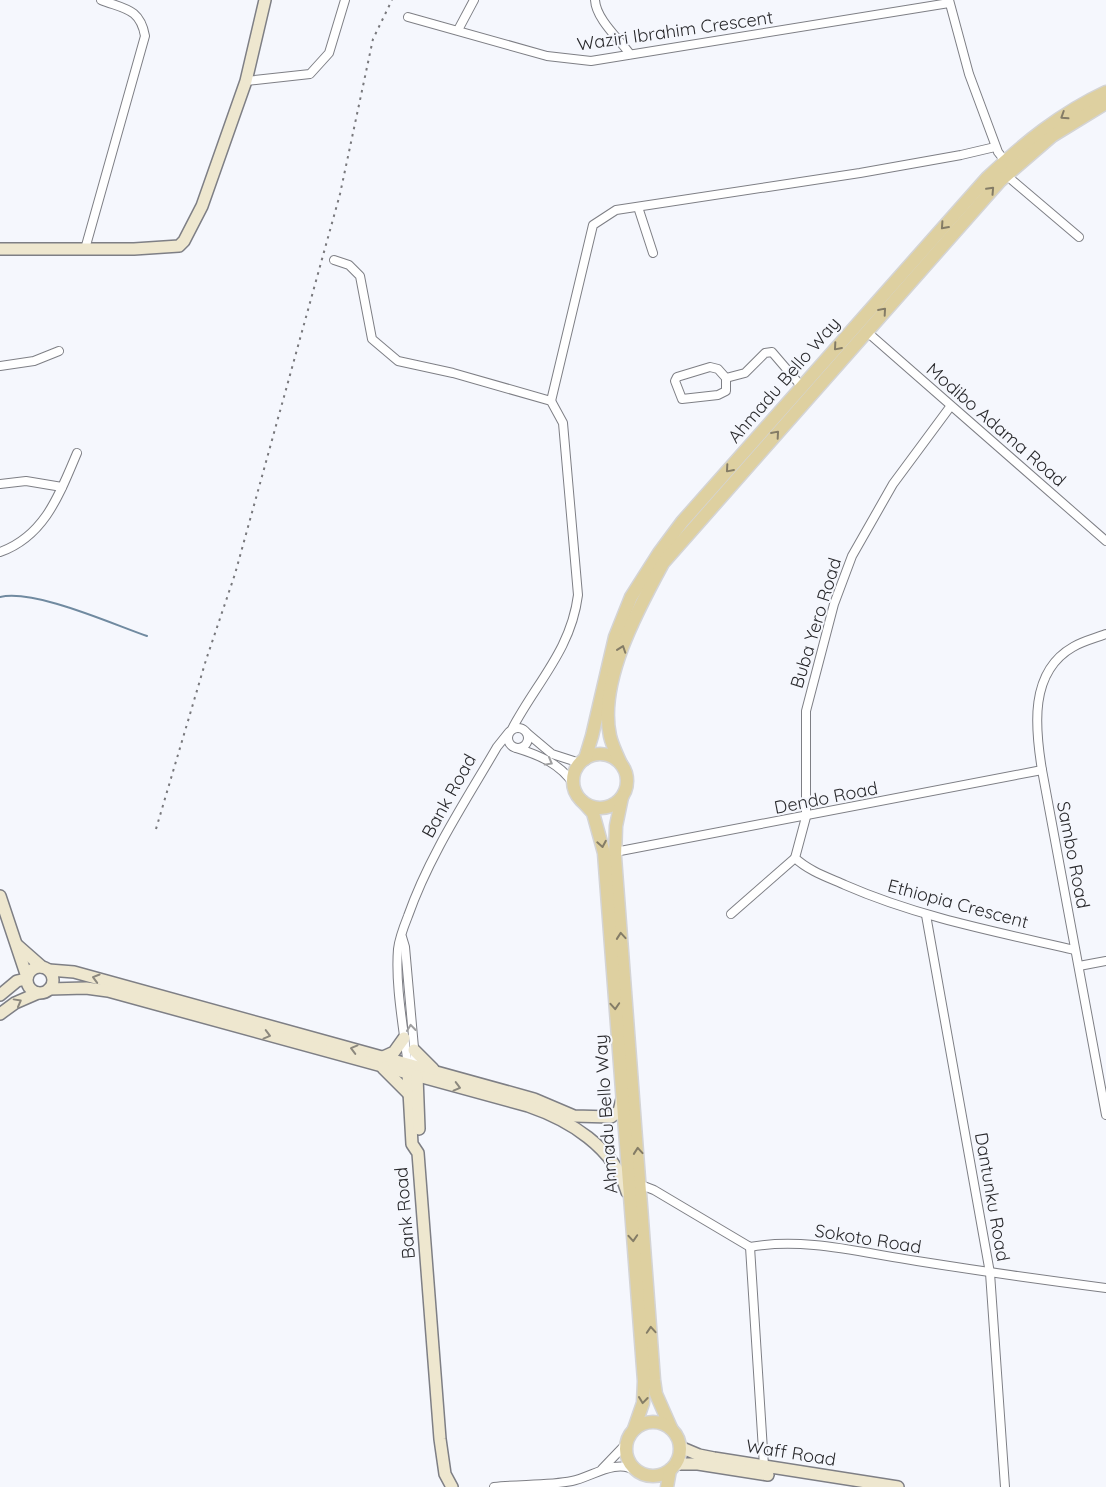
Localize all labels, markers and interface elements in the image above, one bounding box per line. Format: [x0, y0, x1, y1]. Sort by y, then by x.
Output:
street label: Waziri Ibrahim Crescent [575, 5, 774, 56]
one-way arrow [1060, 110, 1069, 119]
one-way arrow [985, 187, 994, 196]
one-way arrow [941, 220, 950, 229]
one-way arrow [877, 308, 886, 317]
street label: Ahmadu Bello Way [723, 312, 845, 447]
one-way arrow [834, 342, 843, 351]
street label: Modibo Adama Road [922, 358, 1071, 492]
one-way arrow [770, 430, 779, 439]
one-way arrow [726, 464, 735, 473]
street label: Buba Yero Road [785, 555, 846, 691]
one-way arrow [616, 646, 626, 654]
street label: Bank Road [416, 750, 481, 842]
one-way arrow [543, 756, 552, 766]
street label: Dendo Road [772, 776, 880, 819]
street label: Sambo Road [1052, 799, 1095, 910]
one-way arrow [596, 839, 606, 848]
street label: Ethiopia Crescent [885, 874, 1031, 933]
one-way arrow [616, 932, 627, 940]
one-way arrow [92, 974, 100, 984]
one-way arrow [13, 999, 22, 1009]
one-way arrow [610, 1002, 621, 1010]
one-way arrow [406, 1024, 417, 1032]
one-way arrow [262, 1029, 271, 1040]
street label: Ahmadu Bello Way [588, 1034, 623, 1194]
one-way arrow [349, 1044, 358, 1055]
one-way arrow [453, 1081, 462, 1092]
street label: Dantunku Road [970, 1131, 1015, 1263]
one-way arrow [633, 1146, 644, 1154]
street label: Bank Road [389, 1166, 420, 1260]
street label: Sokoto Road [813, 1219, 923, 1258]
one-way arrow [627, 1234, 638, 1242]
one-way arrow [645, 1326, 656, 1334]
one-way arrow [638, 1396, 649, 1404]
street label: Waff Road [745, 1434, 838, 1471]

